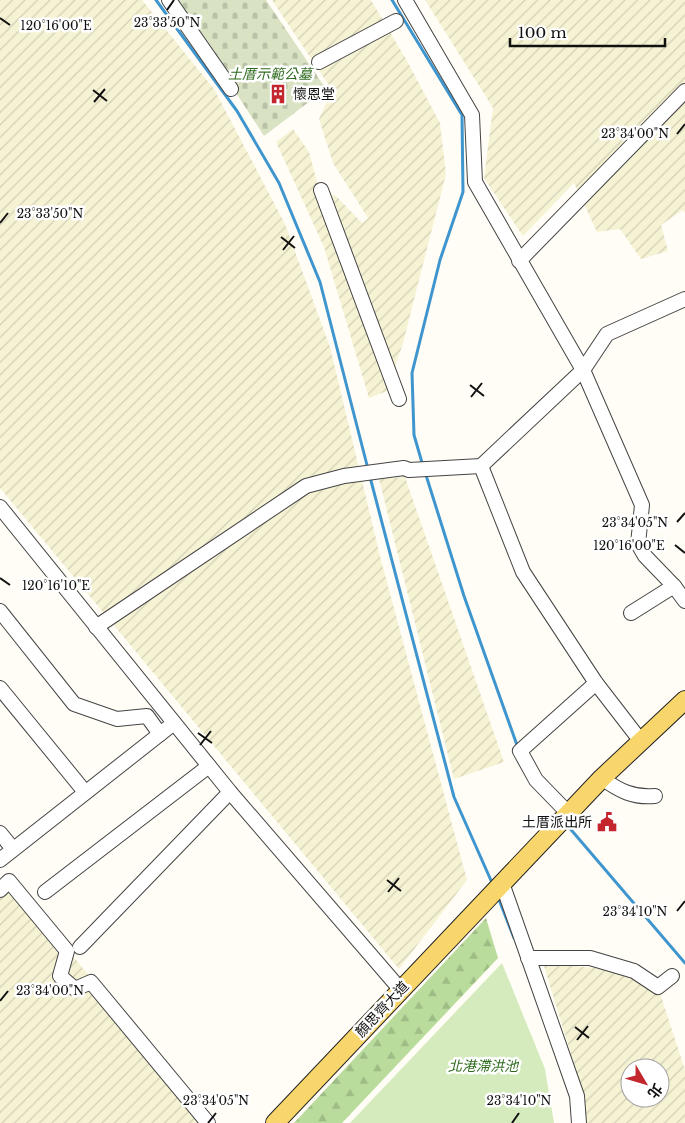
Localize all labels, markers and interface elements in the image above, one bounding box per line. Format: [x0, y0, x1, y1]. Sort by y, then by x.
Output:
text: 23°33'50"N [134, 15, 200, 30]
scale bar [510, 15, 665, 47]
text: 120°16'00"E [20, 18, 92, 33]
text: 100 m [518, 23, 567, 42]
park label: 土厝示範公墓 [228, 65, 314, 83]
building icon: 懷恩堂 [267, 83, 289, 105]
place label: 懷恩堂 [293, 85, 335, 103]
text: 23°34'00"N [601, 126, 669, 141]
text: 23°33'50"N [17, 206, 83, 221]
text: 23°34'05"N [602, 515, 668, 530]
text: 120°16'00"E [593, 538, 665, 553]
text: 120°16'10"E [22, 578, 90, 593]
public building icon: 土厝派出所 [596, 811, 618, 833]
place label: 土厝派出所 [522, 813, 592, 831]
text: 23°34'10"N [603, 904, 668, 919]
street label: 顏思齊大道 [352, 977, 412, 1041]
text: 23°34'00"N [16, 983, 84, 998]
park label: 北港滯洪池 [448, 1057, 520, 1075]
north arrow [620, 1058, 670, 1108]
text: 北 [644, 1080, 667, 1102]
text: 23°34'05"N [183, 1093, 249, 1108]
text: 23°34'10"N [487, 1093, 552, 1108]

